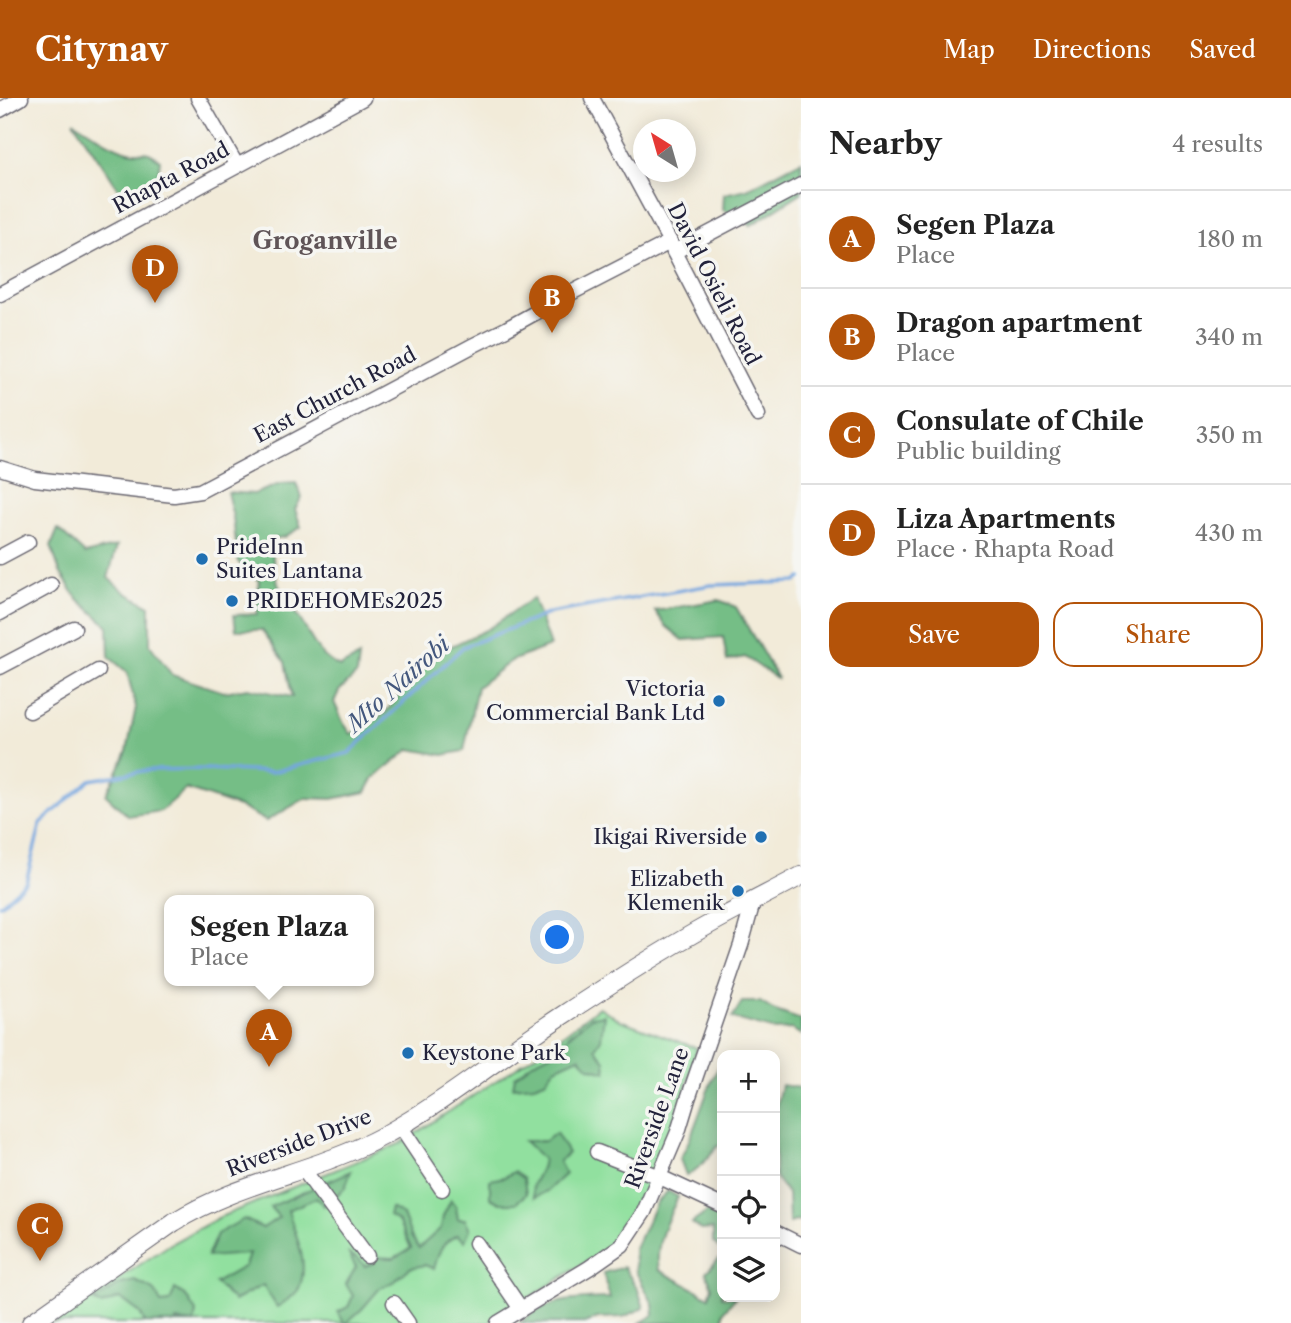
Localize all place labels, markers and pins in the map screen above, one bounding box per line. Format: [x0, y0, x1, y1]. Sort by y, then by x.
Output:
pin: D [132, 245, 178, 303]
pin: B [529, 275, 575, 333]
place label: PrideInn Suites Lantana [216, 534, 363, 583]
marker: PrideInn Suites Lantana [194, 551, 210, 567]
place label: PRIDEHOMEs2025 [246, 588, 443, 613]
marker: PRIDEHOMEs2025 [224, 593, 240, 609]
place label: Victoria Commercial Bank Ltd [486, 676, 706, 725]
marker: Victoria Commercial Bank Ltd [711, 693, 727, 709]
place label: Ikigai Riverside [594, 824, 747, 849]
marker: Ikigai Riverside [753, 829, 769, 845]
place label: Elizabeth Klemenik [627, 866, 725, 915]
marker: Elizabeth Klemenik [730, 883, 746, 899]
pin: A [246, 1009, 292, 1067]
place label: Keystone Park [422, 1040, 567, 1065]
marker: Keystone Park [400, 1045, 416, 1061]
pin: C [17, 1203, 63, 1261]

